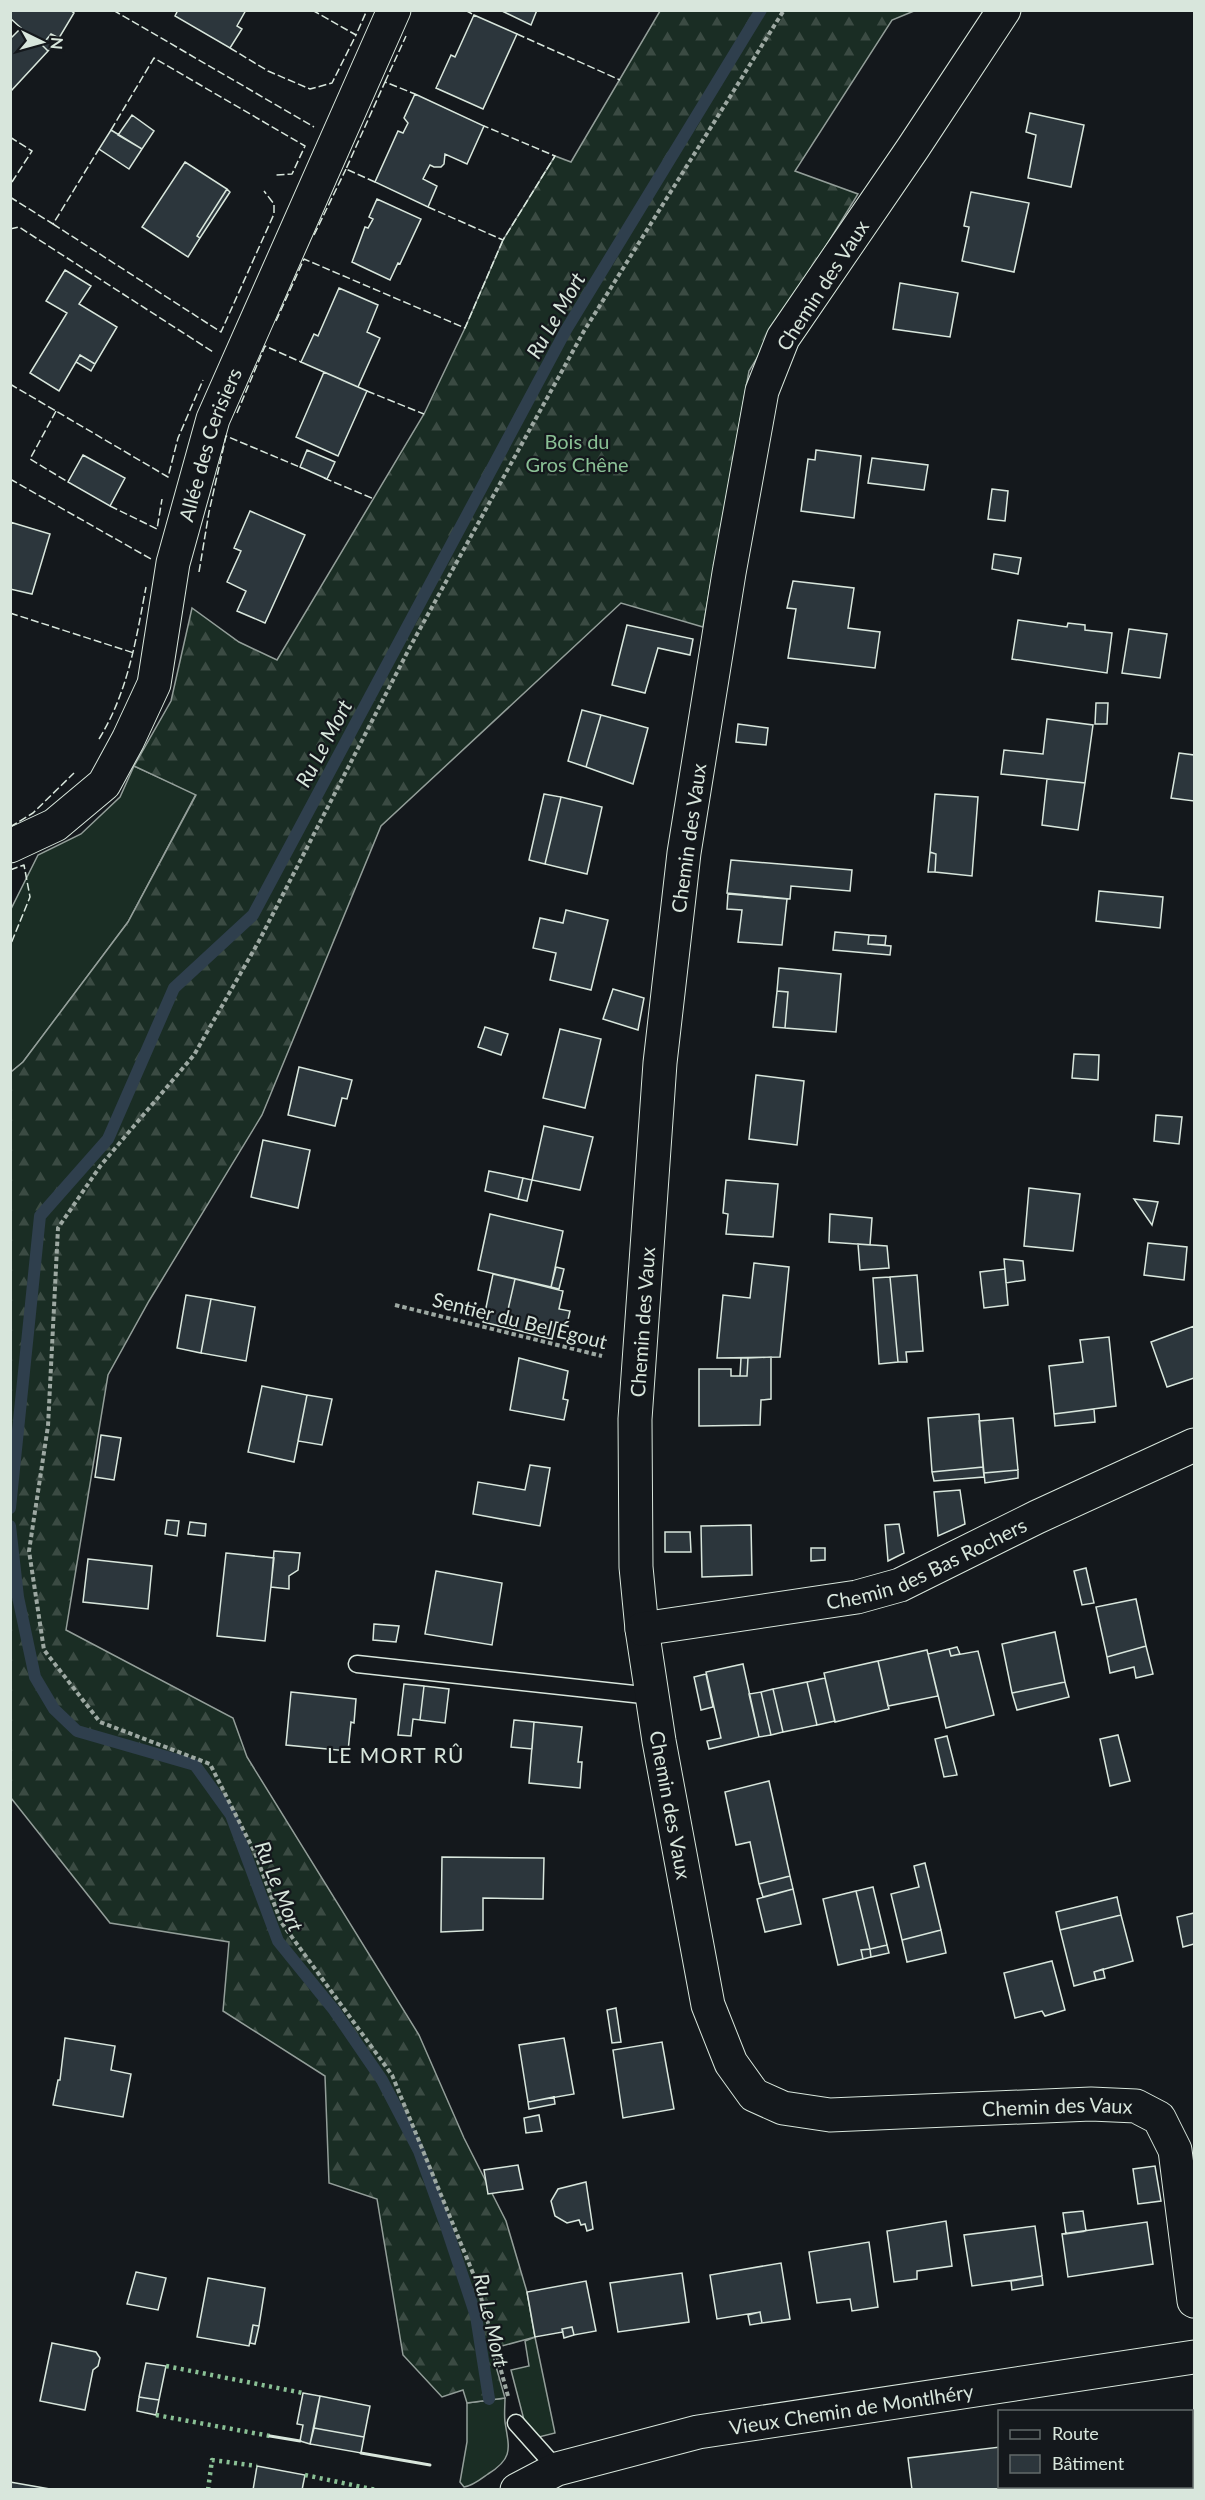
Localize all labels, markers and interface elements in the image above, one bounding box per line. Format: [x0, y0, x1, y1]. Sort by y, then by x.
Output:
north arrow [12, 12, 72, 72]
text: N [47, 36, 67, 50]
street label: Chemin des Vaux [771, 215, 873, 355]
water label: Ru Le Mort [520, 267, 590, 363]
street label: Allée des Cerisiers [173, 364, 246, 524]
park label: Bois du Gros Chêne [525, 429, 629, 476]
water label: Ru Le Mort [290, 695, 357, 791]
street label: Chemin des Vaux [666, 762, 710, 914]
street label: Chemin des Vaux [625, 1246, 659, 1398]
street label: Sentier du Bel Égout [430, 1287, 610, 1353]
street label: Chemin des Bas Rochers [825, 1512, 1030, 1613]
street label: Chemin des Vaux [646, 1729, 696, 1881]
district label: LE MORT RÛ [327, 1742, 465, 1767]
water label: Ru Le Mort [251, 1837, 310, 1935]
street label: Chemin des Vaux [982, 2092, 1133, 2121]
water label: Ru Le Mort [469, 2271, 515, 2370]
street label: Vieux Chemin de Montlhéry [728, 2378, 976, 2439]
legend [998, 2410, 1193, 2488]
text: Route [1052, 2422, 1099, 2444]
text: Bâtiment [1052, 2452, 1125, 2474]

